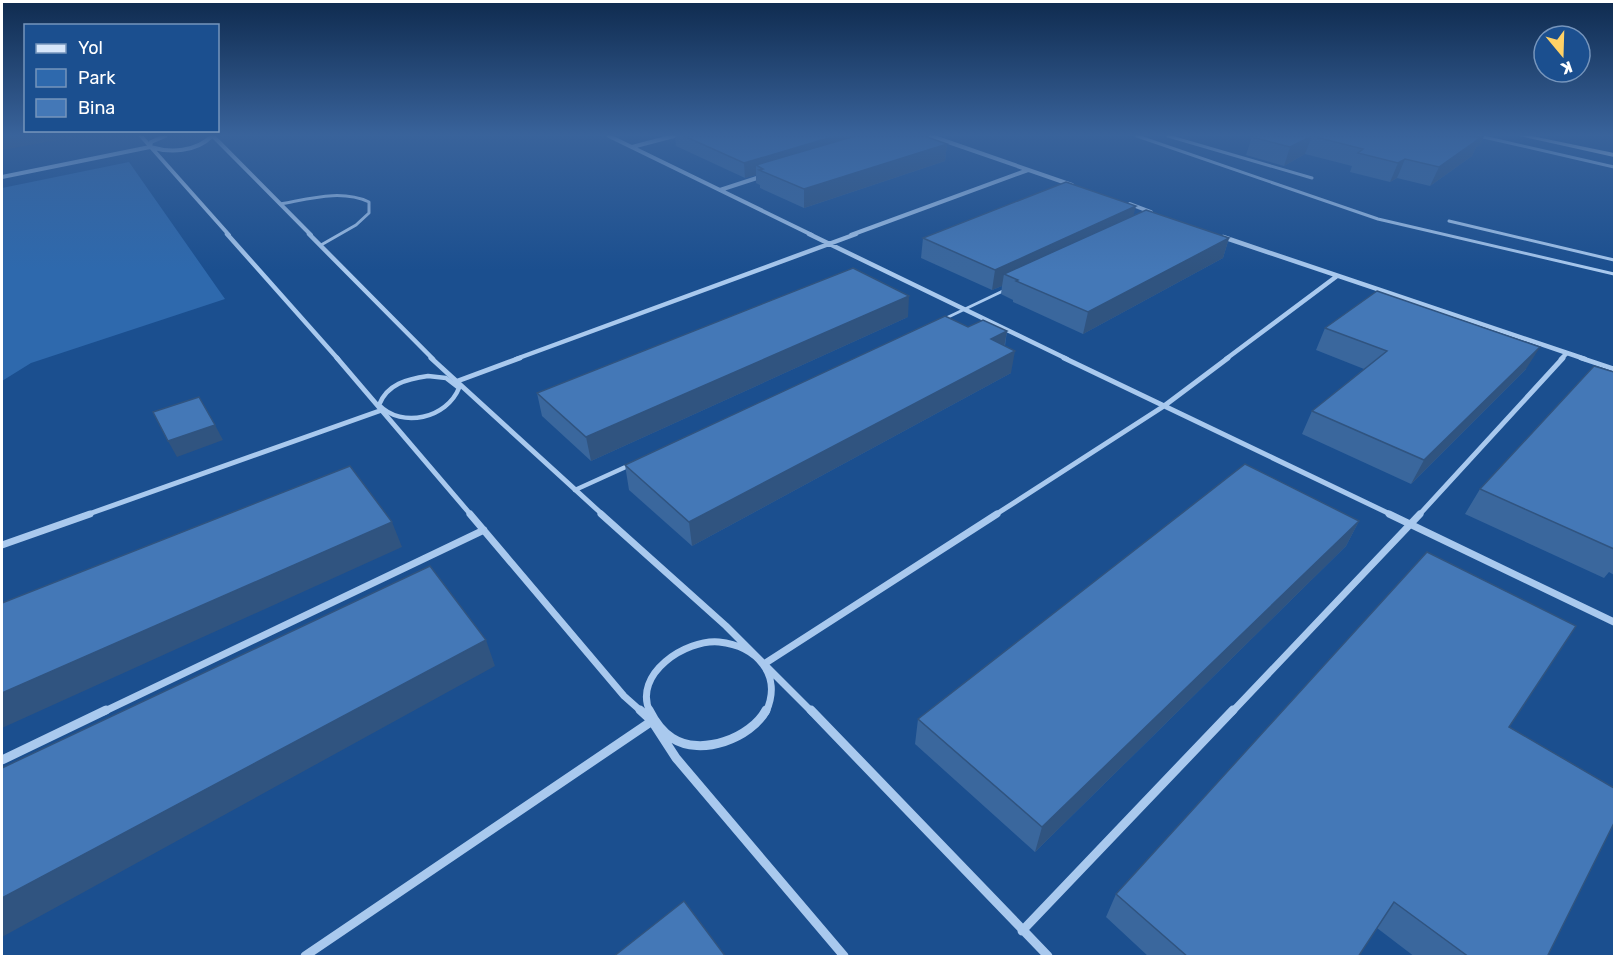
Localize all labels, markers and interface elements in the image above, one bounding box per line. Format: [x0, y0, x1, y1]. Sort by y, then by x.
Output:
legend [24, 24, 219, 132]
north arrow [1532, 24, 1592, 84]
text: Yol [78, 37, 103, 59]
text: K [1558, 57, 1575, 79]
text: Park [78, 67, 116, 89]
text: Bina [78, 97, 115, 119]

